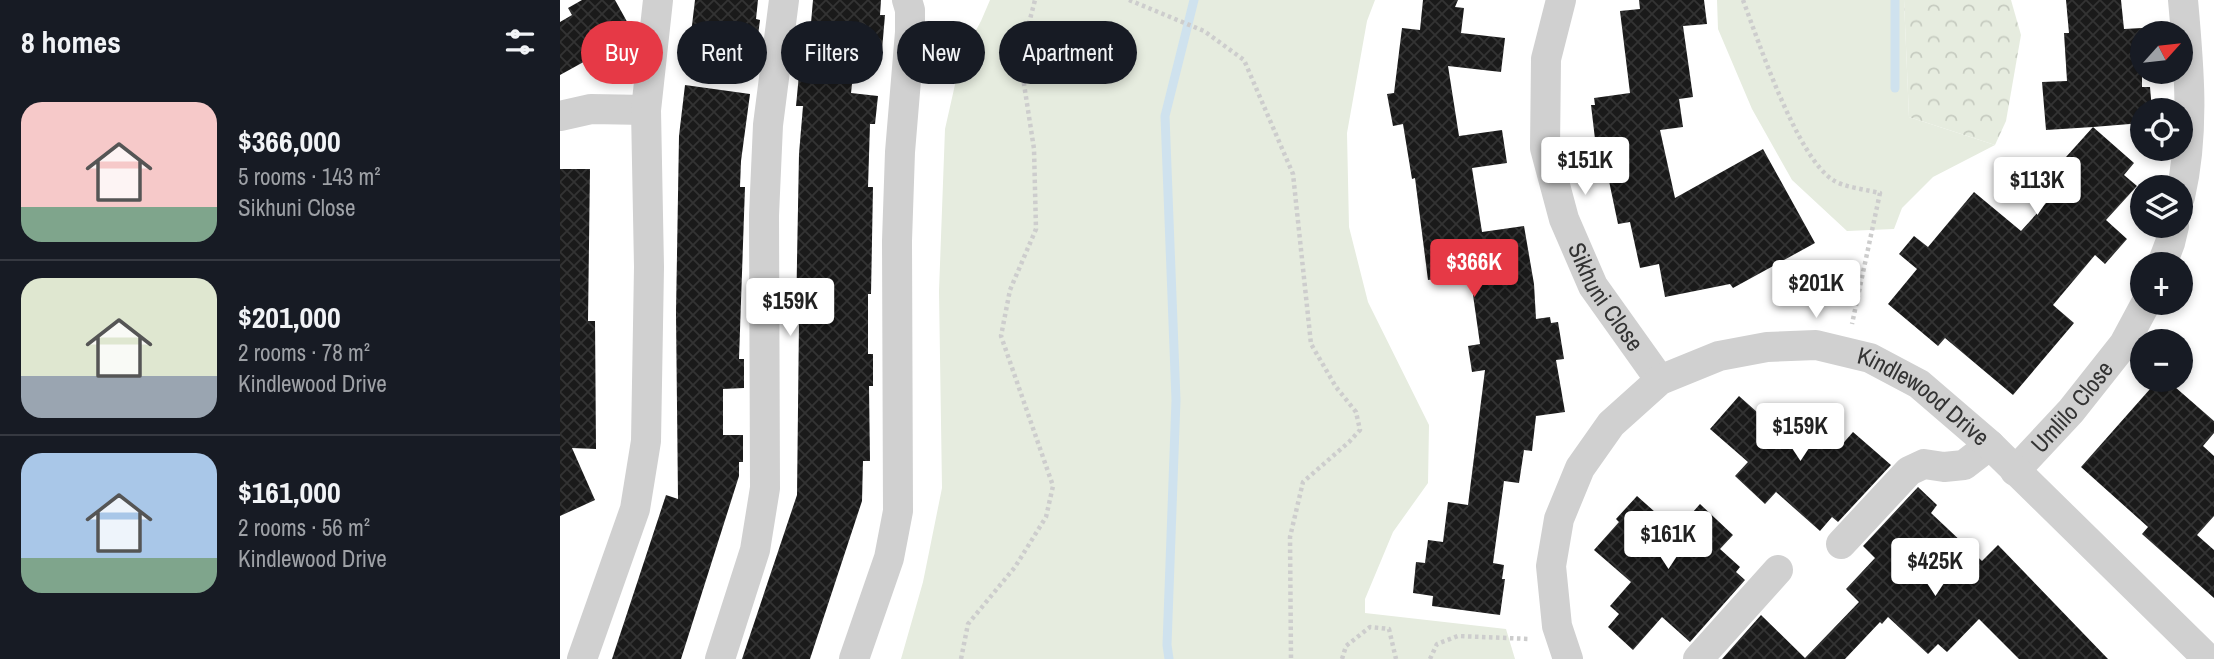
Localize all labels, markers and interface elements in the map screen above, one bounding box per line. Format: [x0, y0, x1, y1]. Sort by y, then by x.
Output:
chip: Buy [581, 21, 663, 84]
chip: Rent [677, 21, 767, 84]
chip: Filters [781, 21, 883, 84]
chip: New [897, 21, 985, 84]
chip: Apartment [999, 21, 1137, 84]
north arrow [2130, 21, 2193, 84]
map controls [2130, 21, 2193, 392]
text: 8 homes [21, 22, 121, 62]
icon: filters [501, 23, 539, 61]
button: locate [2130, 98, 2193, 161]
text: $366,000 [238, 121, 341, 161]
icon: home [77, 130, 161, 214]
pin: $151K [1536, 138, 1634, 197]
text: $151K [1557, 144, 1613, 175]
pin: $113K [1988, 158, 2086, 217]
text: 5 rooms · 143 m² [238, 161, 381, 192]
text: $113K [2010, 164, 2064, 195]
button: layers [2130, 175, 2193, 238]
text: Sikhuni Close [238, 192, 355, 223]
street label: Sikhuni Close [1561, 237, 1651, 357]
pin: $366K [1425, 240, 1523, 299]
text: $366K [1446, 246, 1502, 277]
button: + [2130, 252, 2193, 315]
pin: $201K [1767, 260, 1865, 320]
text: $201K [1788, 267, 1844, 298]
pin: $159K [741, 278, 839, 338]
text: $159K [762, 285, 818, 316]
text: $201,000 [238, 297, 341, 337]
icon: home [77, 306, 161, 390]
button: − [2130, 329, 2193, 392]
text: 2 rooms · 78 m² [238, 337, 370, 368]
street label: Kindlewood Drive [1854, 339, 1996, 452]
street label: Umlilo Close [2023, 354, 2120, 459]
text: Kindlewood Drive [238, 368, 387, 399]
pin: $159K [1751, 404, 1849, 463]
text: $159K [1772, 410, 1828, 441]
text: $161,000 [238, 472, 341, 512]
icon: home [77, 481, 161, 565]
text: 2 rooms · 56 m² [238, 512, 370, 543]
pin: $161K [1619, 512, 1717, 571]
text: $161K [1640, 518, 1696, 549]
pin: $425K [1886, 538, 1984, 598]
text: Kindlewood Drive [238, 543, 387, 574]
text: $425K [1907, 545, 1963, 576]

